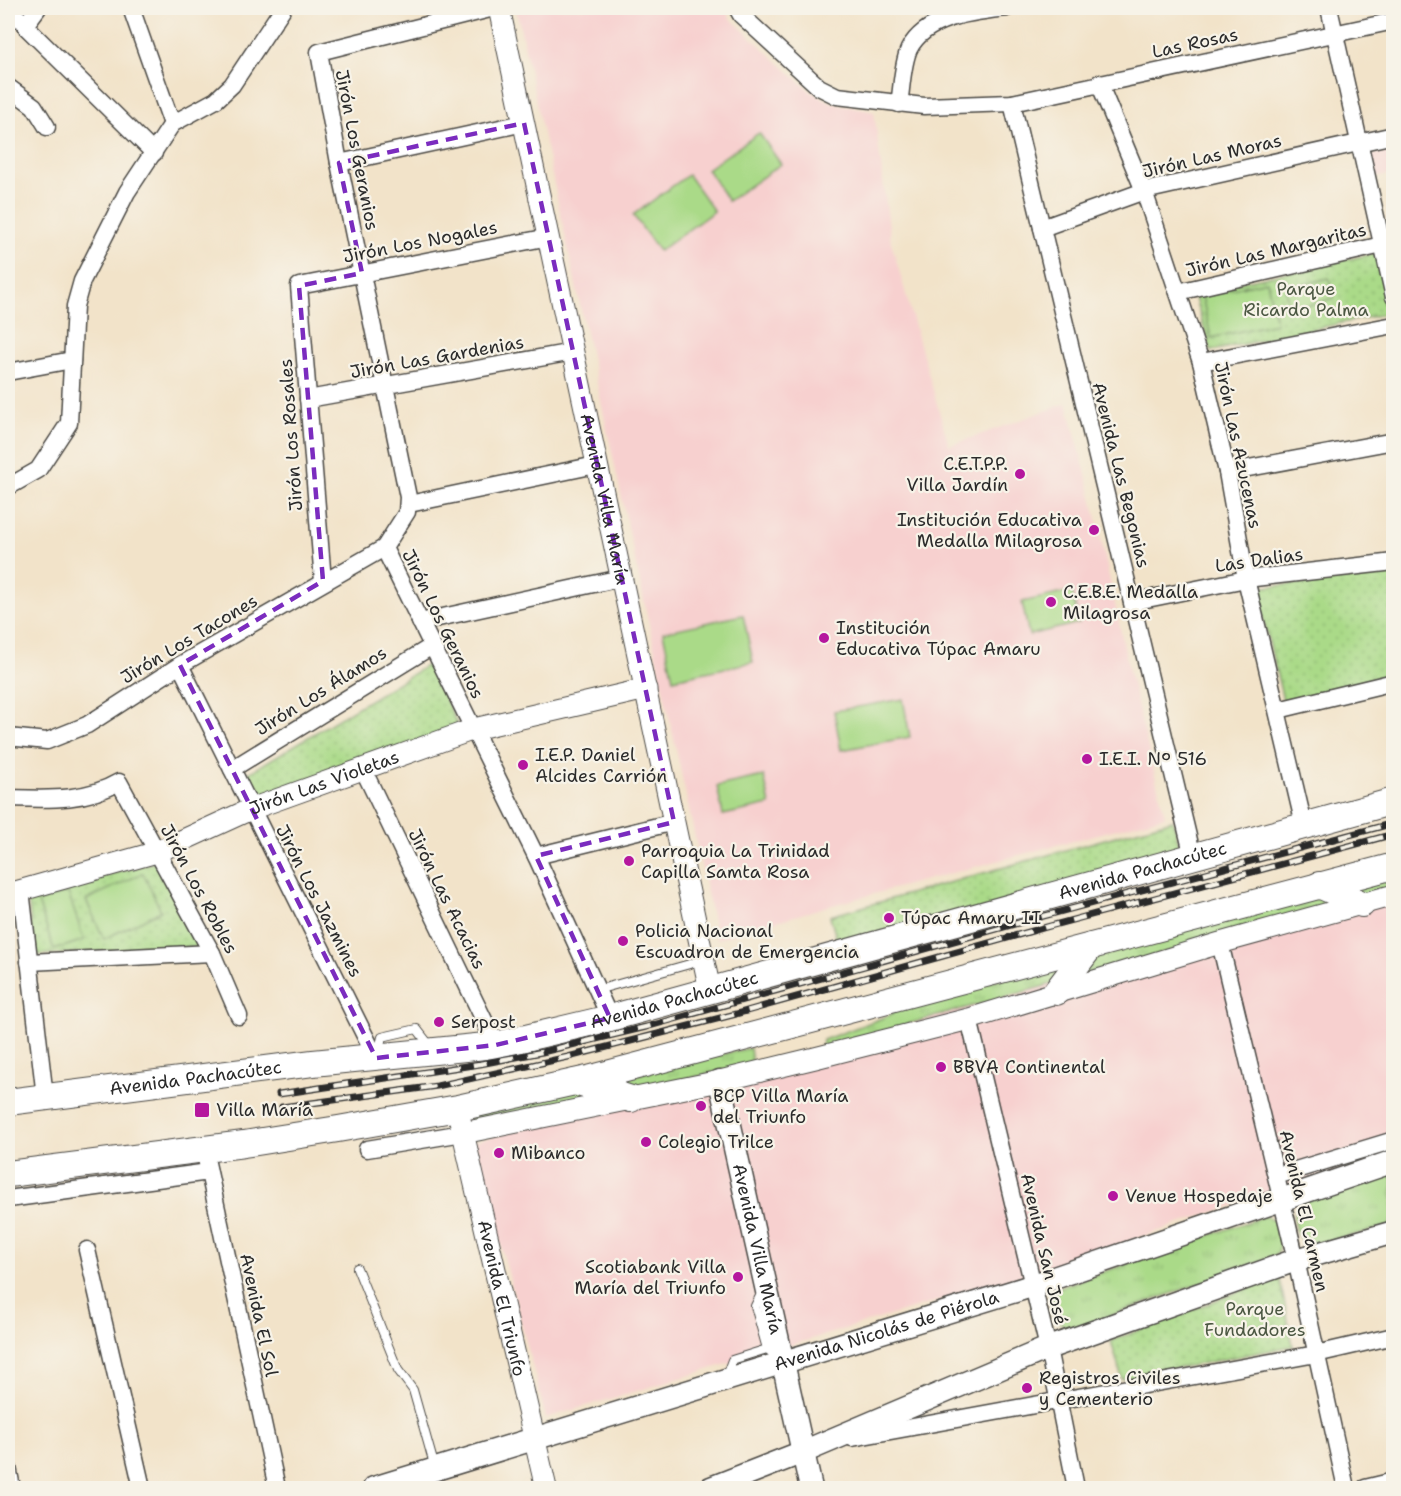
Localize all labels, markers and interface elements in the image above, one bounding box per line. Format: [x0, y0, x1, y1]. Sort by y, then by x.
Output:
street label: Las Rosas [1150, 22, 1240, 64]
street label: Jirón Los Geranios [330, 68, 384, 232]
street label: Jirón Las Moras [1140, 128, 1284, 184]
street label: Jirón Los Nogales [341, 215, 499, 269]
street label: Jirón Las Margaritas [1183, 217, 1369, 283]
park label: Parque Ricardo Palma [1243, 277, 1369, 322]
street label: Jirón Las Gardenias [348, 330, 526, 384]
street label: Jirón Los Rosales [274, 358, 308, 512]
street label: Jirón Las Azucenas [1209, 359, 1267, 531]
street label: Avenida Las Begonias [1086, 380, 1156, 570]
street label: Avenida Villa María [574, 411, 634, 586]
place label: C.E.T.P.P. Villa Jardín [906, 452, 1008, 497]
marker: C.E.T.P.P. Villa Jardín [1013, 467, 1027, 481]
place label: Institución Educativa Medalla Milagrosa [897, 508, 1082, 553]
marker: Institución Educativa Medalla Milagrosa [1087, 523, 1101, 537]
street label: Las Dalias [1213, 542, 1305, 578]
street label: Jirón Los Geranios [396, 545, 490, 703]
place label: C.E.B.E. Medalla Milagrosa [1063, 580, 1198, 625]
street label: Jirón Los Tacones [116, 589, 262, 689]
marker: C.E.B.E. Medalla Milagrosa [1044, 595, 1058, 609]
place label: Institución Educativa Túpac Amaru [836, 616, 1041, 661]
marker: Institución Educativa Túpac Amaru [817, 631, 831, 645]
street label: Jirón Los Álamos [251, 641, 391, 741]
place label: I.E.P. Daniel Alcides Carrión [535, 743, 667, 788]
street label: Jirón Las Violetas [246, 745, 403, 821]
place label: I.E.I. N° 516 [1099, 747, 1207, 771]
marker: I.E.I. N° 516 [1080, 752, 1094, 766]
marker: I.E.P. Daniel Alcides Carrión [516, 758, 530, 772]
street label: Jirón Los Robles [155, 820, 243, 958]
street label: Jirón Los Jazmines [270, 821, 368, 981]
street label: Jirón Las Acacias [403, 825, 491, 973]
street label: Avenida Pachacútec [1056, 836, 1229, 905]
place label: Parroquia La Trinidad Capilla Samta Rosa [641, 839, 830, 884]
marker: Parroquia La Trinidad Capilla Samta Rosa [622, 854, 636, 868]
place label: Túpac Amaru II [901, 906, 1041, 930]
marker: Túpac Amaru II [882, 911, 896, 925]
place label: Policia Nacional Escuadron de Emergencia [635, 919, 859, 964]
marker: Policia Nacional Escuadron de Emergencia [616, 934, 630, 948]
street label: Avenida Pachacútec [588, 966, 761, 1034]
place label: Serpost [451, 1010, 516, 1034]
marker: Serpost [432, 1015, 446, 1029]
street label: Avenida Pachacútec [108, 1055, 283, 1101]
place label: BBVA Continental [953, 1055, 1106, 1079]
marker: BBVA Continental [934, 1060, 948, 1074]
place label: BCP Villa María del Triunfo [713, 1084, 848, 1129]
place label: Villa María [216, 1098, 313, 1122]
marker: BCP Villa María del Triunfo [694, 1099, 708, 1113]
marker: Villa María [193, 1101, 211, 1119]
street label: Avenida El Carmen [1274, 1128, 1334, 1294]
place label: Colegio Trilce [658, 1130, 774, 1154]
marker: Colegio Trilce [639, 1135, 653, 1149]
place label: Mibanco [511, 1141, 585, 1165]
marker: Mibanco [492, 1146, 506, 1160]
street label: Avenida Villa María [727, 1161, 788, 1336]
street label: Avenida San José [1015, 1171, 1073, 1327]
place label: Venue Hospedaje [1125, 1184, 1273, 1208]
marker: Venue Hospedaje [1106, 1189, 1120, 1203]
street label: Avenida El Triunfo [472, 1218, 532, 1379]
street label: Avenida El Sol [234, 1251, 284, 1379]
place label: Scotiabank Villa María del Triunfo [575, 1255, 726, 1300]
marker: Scotiabank Villa María del Triunfo [731, 1270, 745, 1284]
street label: Avenida Nicolás de Piérola [771, 1285, 1002, 1376]
park label: Parque Fundadores [1204, 1297, 1306, 1342]
place label: Registros Civiles y Cementerio [1039, 1366, 1181, 1411]
marker: Registros Civiles y Cementerio [1020, 1381, 1034, 1395]

